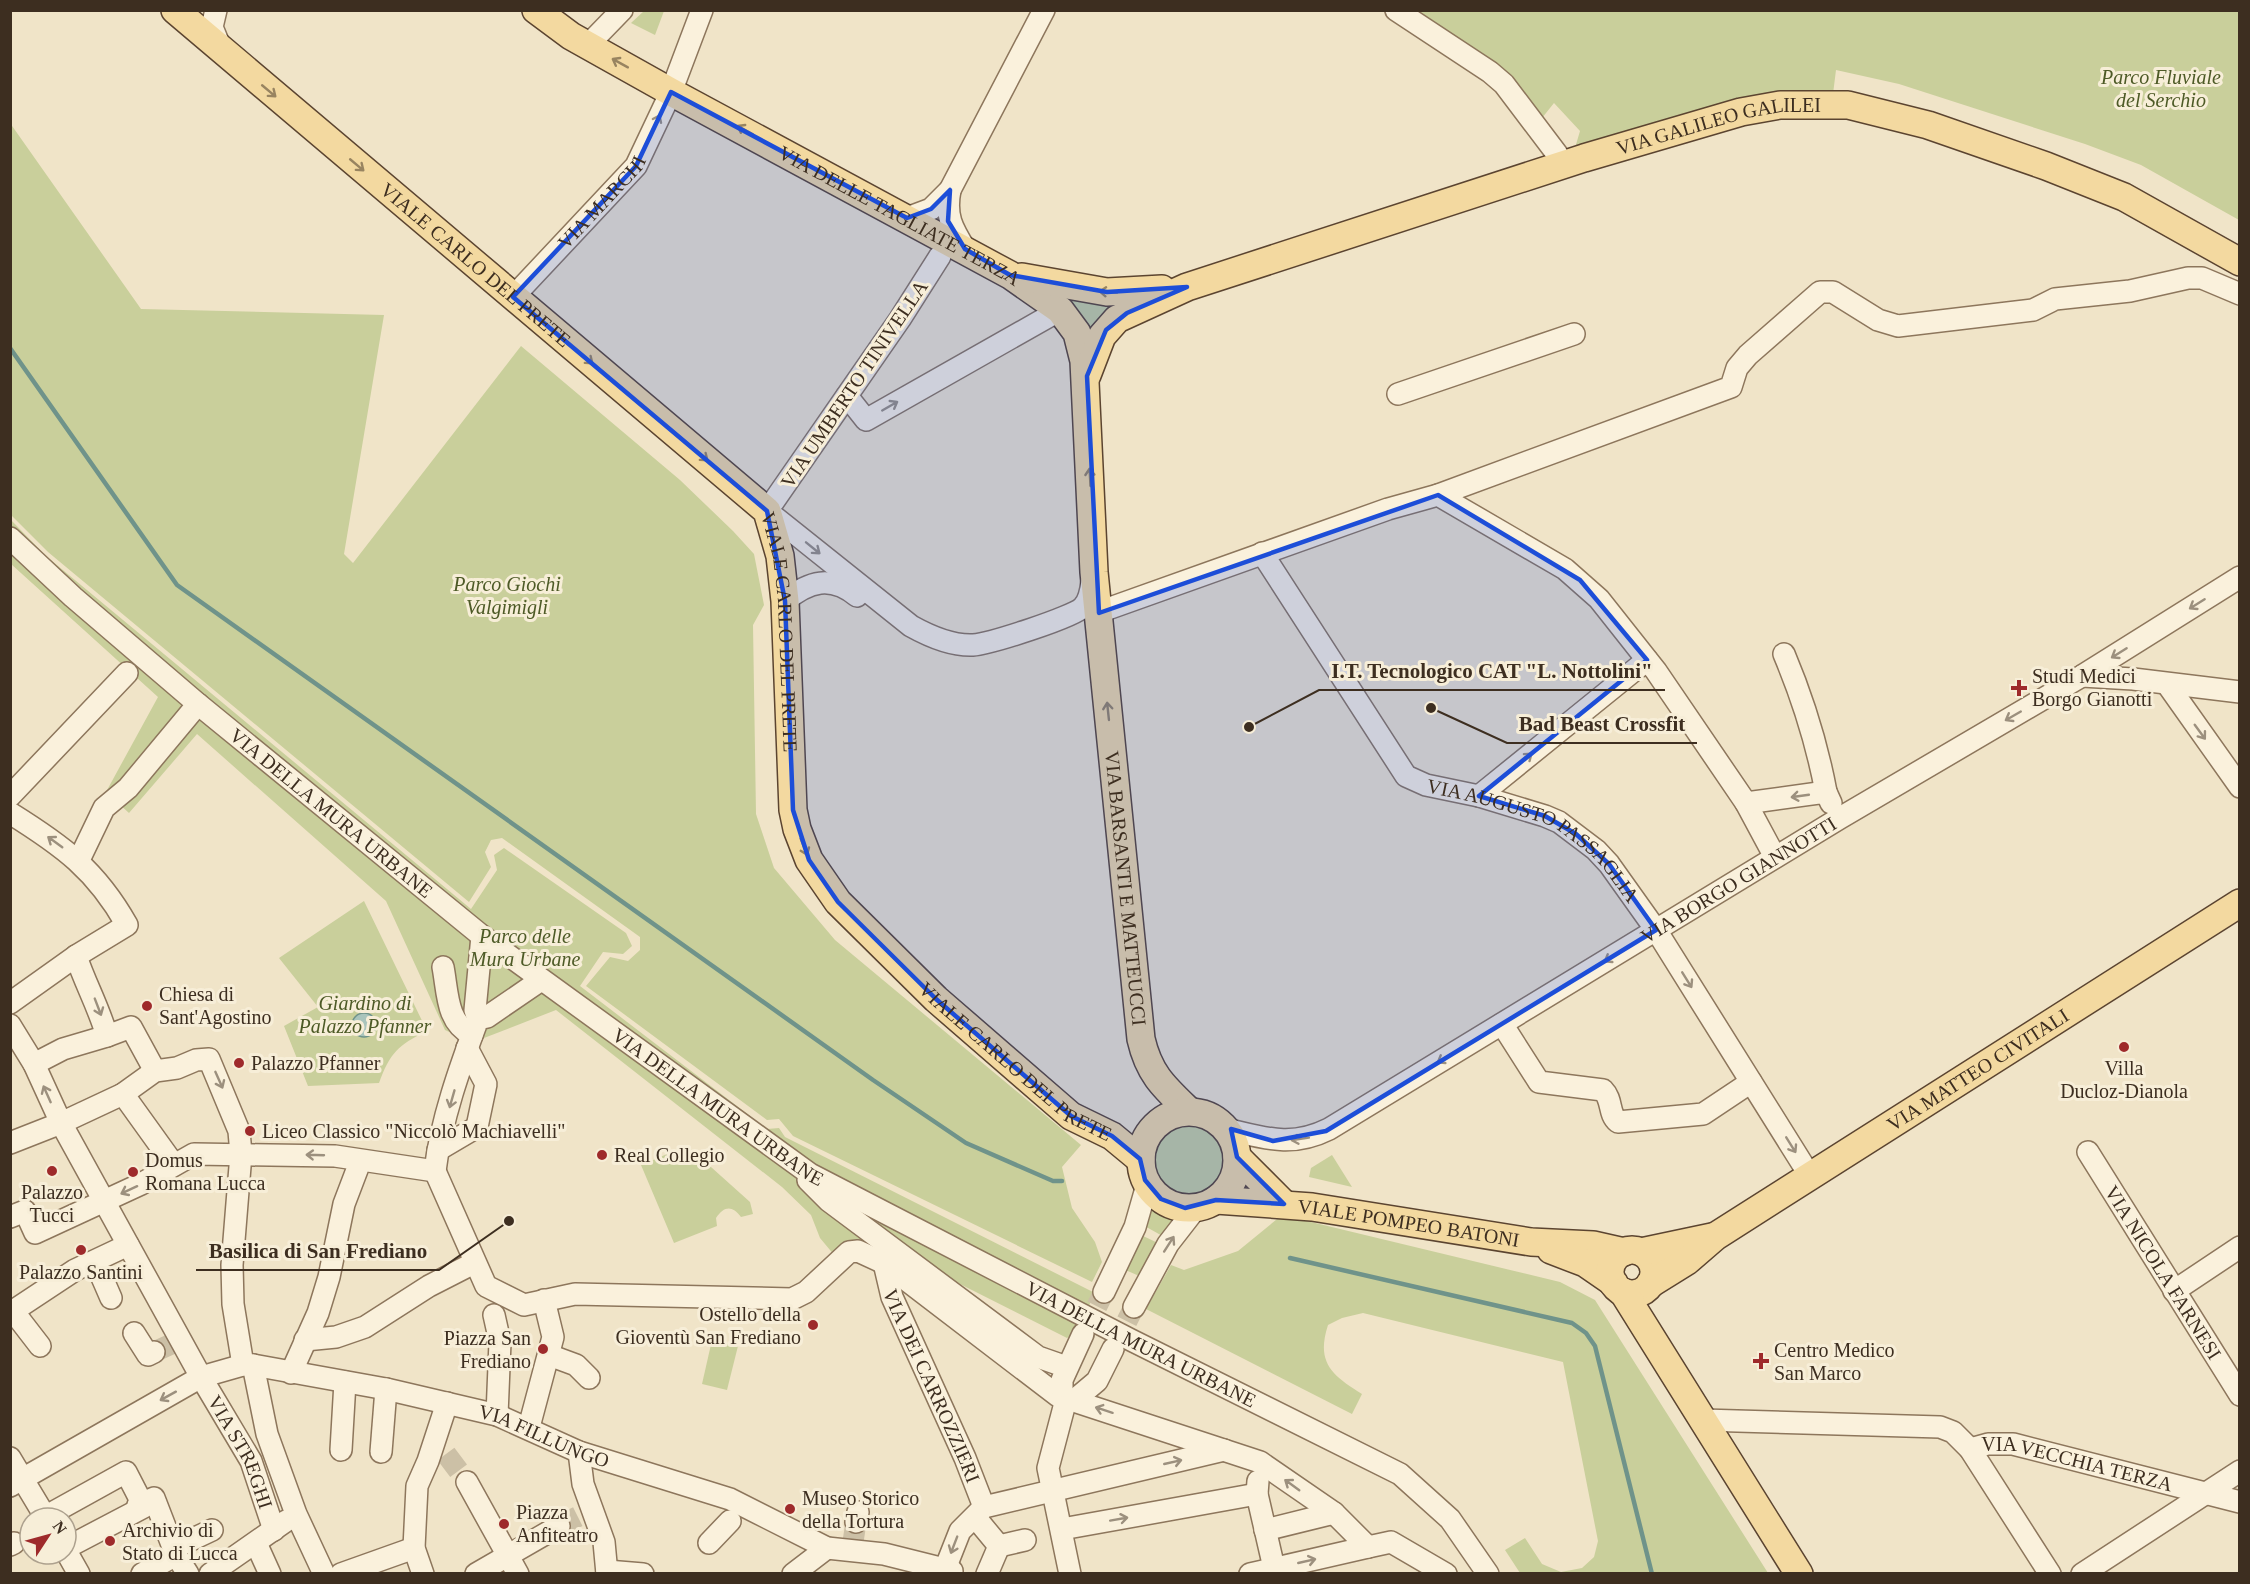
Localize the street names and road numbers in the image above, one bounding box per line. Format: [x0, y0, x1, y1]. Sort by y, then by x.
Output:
street label: VIA GALILEO GALILEI [1614, 94, 1821, 159]
street label: VIA DELLE TAGLIATE TERZA [775, 141, 1025, 290]
street label: VIA MARCHI [553, 152, 650, 253]
street label: VIALE CARLO DEL PRETE [376, 178, 575, 351]
street label: VIA UMBERTO TINIVELLA [776, 275, 932, 492]
street label: VIALE CARLO DEL PRETE [757, 509, 802, 753]
street label: VIA DELLA MURA URBANE [226, 724, 437, 902]
street label: VIA BARSANTI E MATTEUCCI [1101, 750, 1151, 1027]
street label: VIA AUGUSTO PASSAGLIA [1425, 774, 1644, 907]
street label: VIA BORGO GIANNOTTI [1637, 812, 1840, 948]
street label: VIALE CARLO DEL PRETE [914, 977, 1115, 1145]
street label: VIA MATTEO CIVITALI [1883, 1004, 2073, 1135]
street label: VIA DELLA MURA URBANE [608, 1023, 827, 1190]
street label: VIA NICOLA FARNESI [2101, 1181, 2226, 1363]
street label: VIALE POMPEO BATONI [1297, 1195, 1521, 1251]
street label: VIA DELLA MURA URBANE [1022, 1277, 1260, 1412]
street label: VIA DEI CARROZZIERI [879, 1287, 984, 1486]
street label: VIA STREGHI [203, 1391, 277, 1511]
street label: VIA FILLUNGO [476, 1400, 612, 1472]
street label: VIA VECCHIA TERZA [1981, 1433, 2175, 1495]

